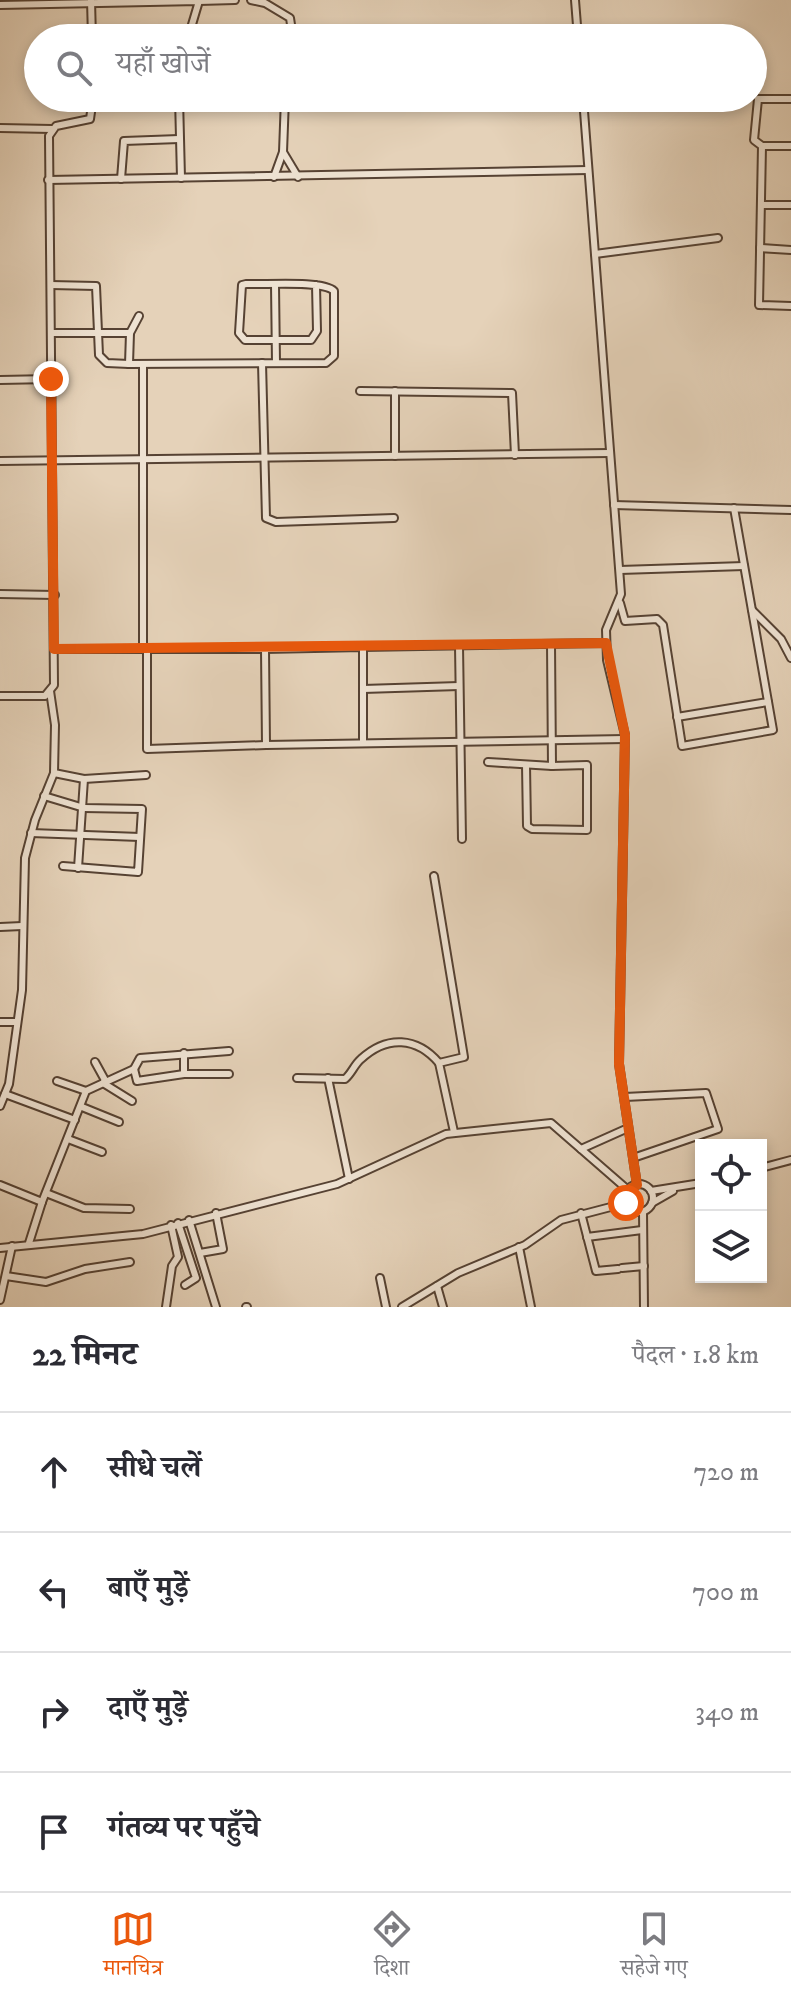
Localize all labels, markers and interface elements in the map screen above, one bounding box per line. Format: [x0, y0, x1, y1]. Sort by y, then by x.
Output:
search box [24, 24, 767, 112]
icon: search [52, 46, 96, 90]
text: यहाँ खोजें [116, 46, 210, 83]
route end [33, 361, 69, 397]
map controls [695, 1139, 767, 1283]
button: locate [695, 1139, 767, 1211]
route start [608, 1185, 644, 1221]
button: layers [695, 1211, 767, 1283]
text: 22 मिनट [32, 1334, 137, 1376]
text: पैदल · 1.8 km [632, 1339, 759, 1372]
icon: ahead [32, 1450, 76, 1494]
text: सीधे चलें [108, 1450, 201, 1487]
text: 720 m [693, 1456, 759, 1489]
icon: left [32, 1570, 76, 1614]
text: बाएँ मुड़ें [108, 1570, 189, 1607]
text: 700 m [692, 1576, 759, 1609]
icon: right [32, 1690, 76, 1734]
text: दाएँ मुड़ें [108, 1690, 188, 1727]
text: 340 m [695, 1696, 759, 1729]
icon: arrive [32, 1810, 76, 1854]
text: गंतव्य पर पहुँचे [108, 1810, 260, 1847]
tab: मानचित्र [103, 1907, 163, 1989]
tab: दिशा [370, 1907, 414, 1989]
tab: सहेजे गए [620, 1907, 688, 1989]

